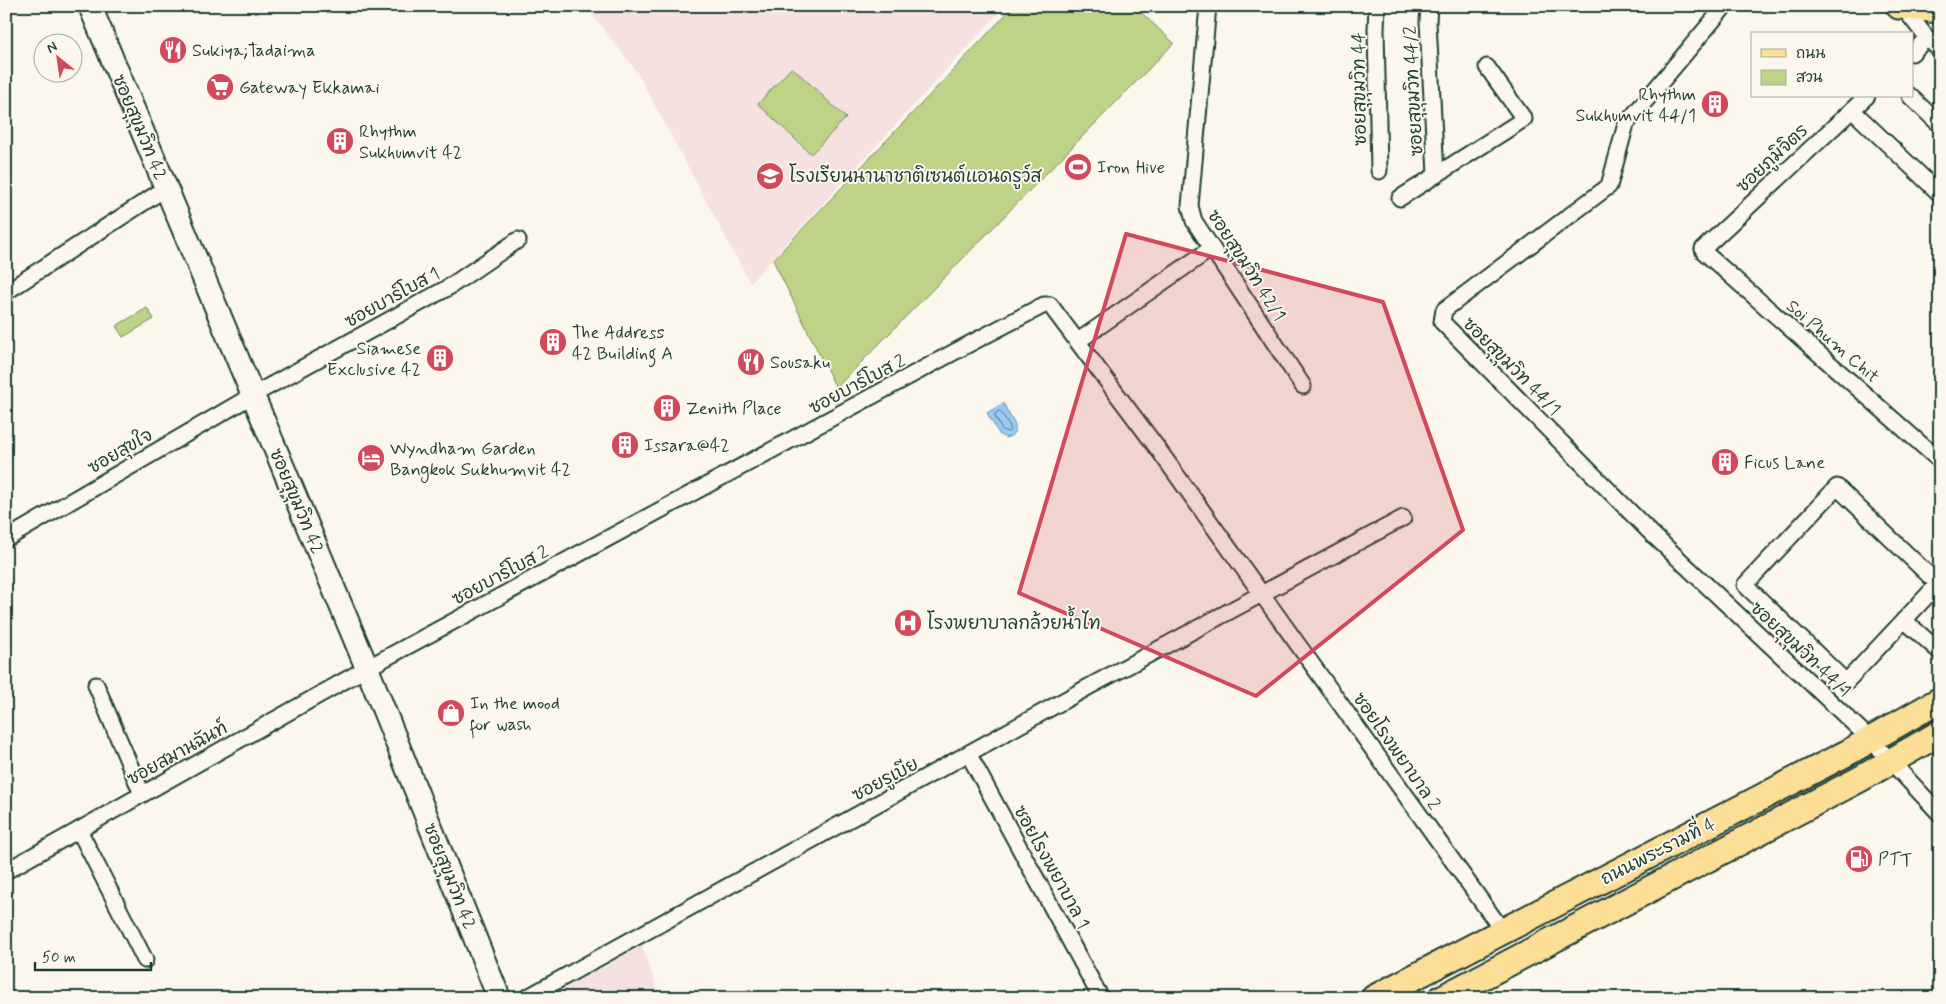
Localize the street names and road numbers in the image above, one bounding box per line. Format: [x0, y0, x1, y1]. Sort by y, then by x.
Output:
street label: ซอยสุขุมวิท 44/2 [1399, 25, 1430, 157]
street label: ซอยสุขุมวิท 44 [1347, 32, 1374, 146]
street label: ซอยสุขุมวิท 42 [105, 71, 172, 184]
street label: ซอยภูมิจิตร [1731, 119, 1815, 199]
street label: ซอยสุขุมวิท 42/1 [1200, 205, 1291, 326]
street label: ซอยบาร์โบส 1 [340, 260, 444, 334]
street label: Soi Phum Chit [1781, 295, 1884, 389]
street label: ซอยสุขุมวิท 44/1 [1456, 312, 1566, 422]
street label: ซอยบาร์โบส 2 [804, 348, 910, 420]
street label: ซอยสุขใจ [83, 422, 158, 481]
street label: ซอยสุขุมวิท 42 [262, 445, 329, 558]
street label: ซอยบาร์โบส 2 [447, 539, 553, 611]
street label: ซอยสุขุมวิท 44/1 [1744, 597, 1856, 703]
street label: ซอยโรงพยาบาล 2 [1347, 687, 1447, 815]
street label: ซอยสมานฉันท์ [122, 714, 232, 791]
street label: ซอยรูเบีย [848, 751, 923, 808]
street label: ซอยโรงพยาบาล 1 [1007, 801, 1097, 933]
street label: ถนนพระรามที่ 4 [1594, 806, 1720, 891]
street label: ซอยสุขุมวิท 42 [416, 820, 481, 933]

